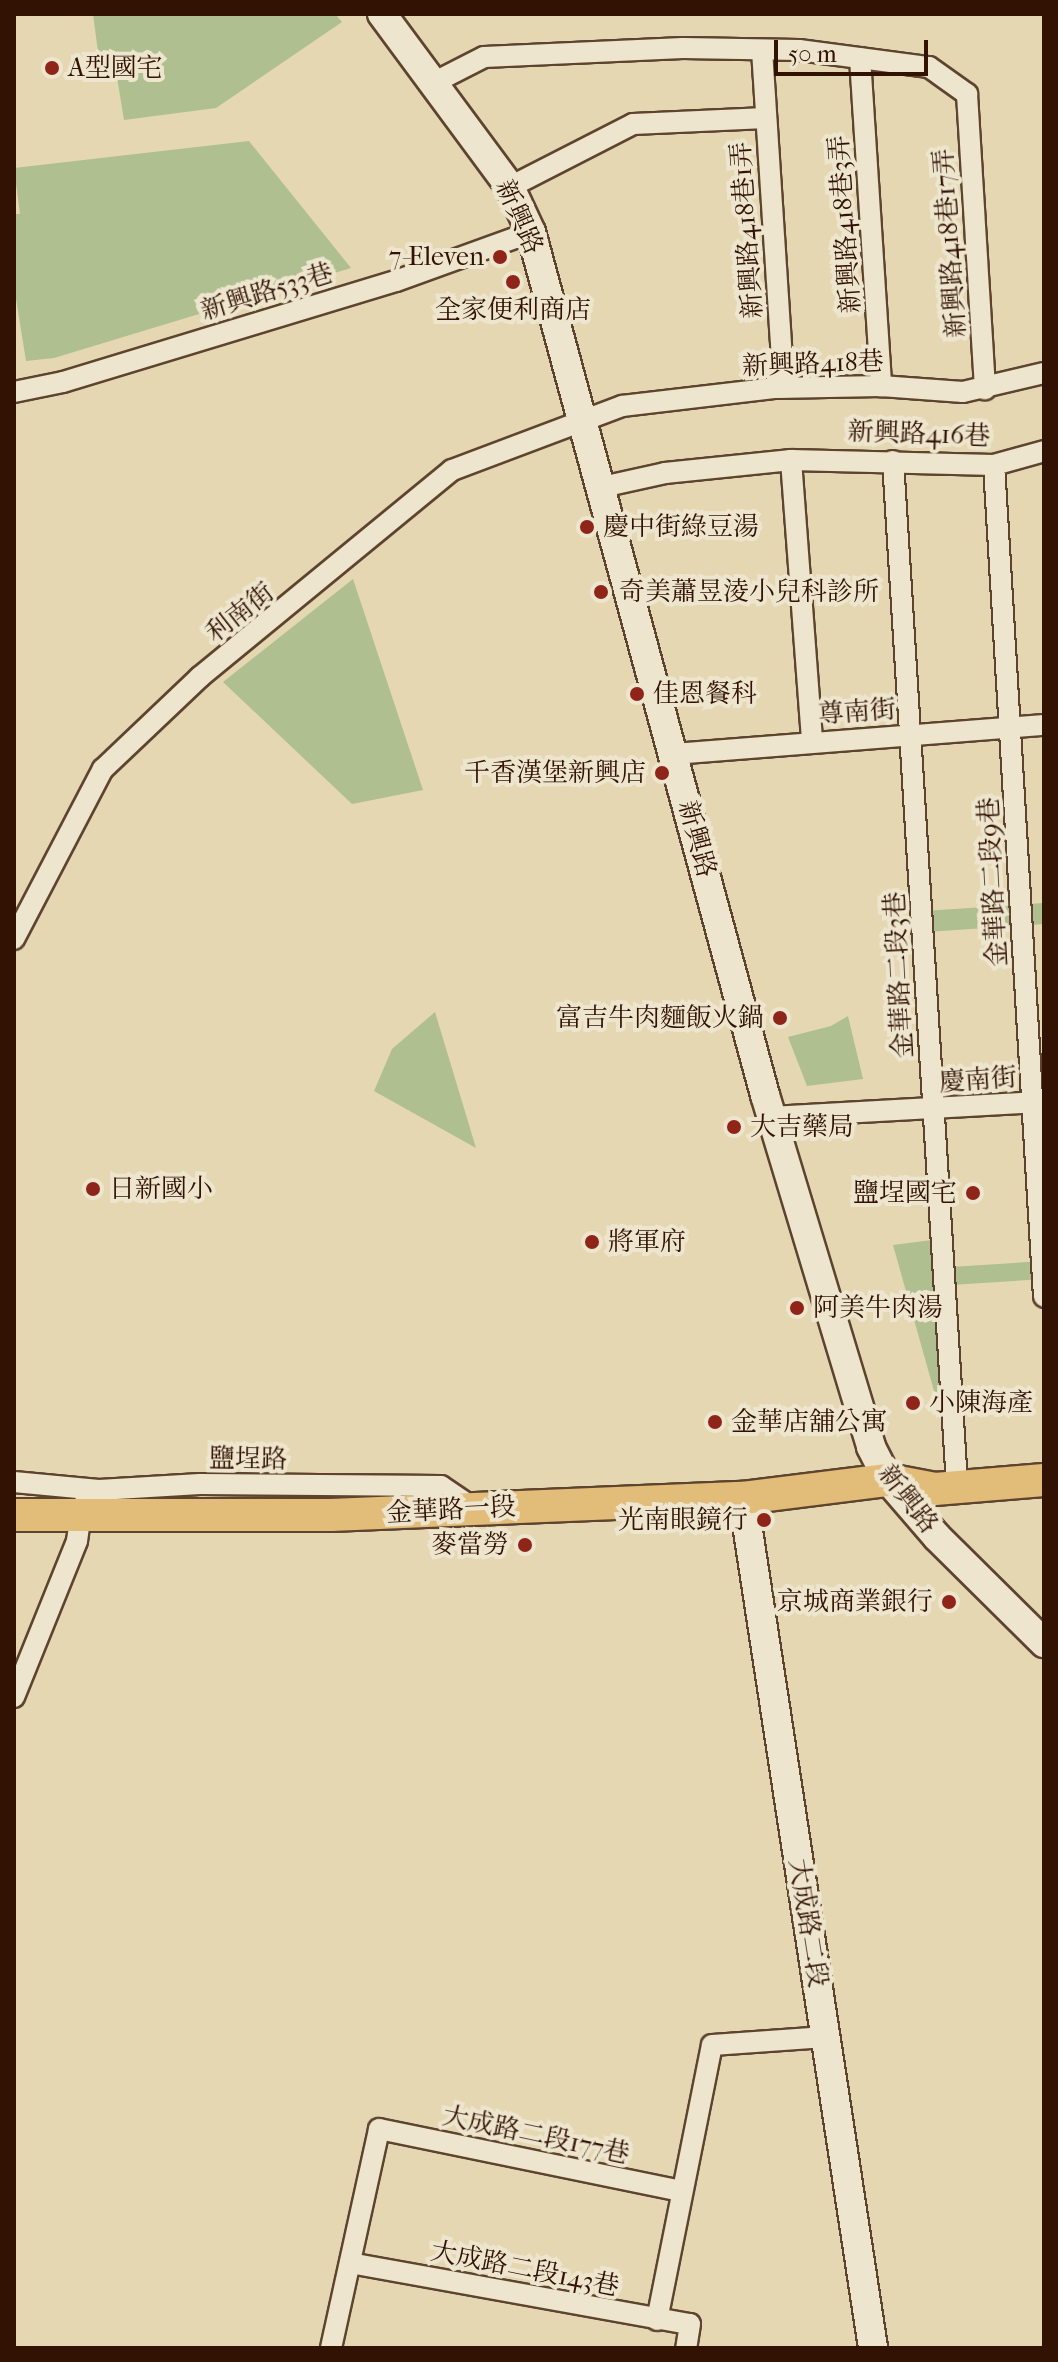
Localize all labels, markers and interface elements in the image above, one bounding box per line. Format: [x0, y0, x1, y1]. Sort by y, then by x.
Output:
scale bar [778, 24, 932, 74]
text: 50 m [788, 40, 837, 68]
place label: A型國宅 [68, 52, 163, 84]
marker: A型國宅 [43, 59, 61, 77]
street label: 新興路418巷3弄 [823, 134, 867, 314]
street label: 新興路418巷1弄 [725, 141, 769, 319]
street label: 新興路418巷17弄 [928, 147, 972, 339]
street label: 新興路 [489, 175, 549, 259]
place label: 7-Eleven [389, 241, 484, 273]
marker: 7-Eleven [491, 248, 509, 266]
street label: 新興路533巷 [197, 257, 337, 327]
marker: 全家便利商店 [504, 273, 522, 291]
place label: 全家便利商店 [435, 294, 591, 326]
street label: 新興路418巷 [742, 346, 884, 382]
street label: 新興路416巷 [847, 416, 991, 452]
place label: 慶中街綠豆湯 [603, 511, 759, 543]
marker: 慶中街綠豆湯 [578, 518, 596, 536]
place label: 奇美蕭昱淩小兒科診所 [619, 576, 879, 608]
street label: 利南街 [200, 577, 280, 649]
marker: 奇美蕭昱淩小兒科診所 [590, 581, 612, 603]
place label: 佳恩餐科 [653, 678, 757, 710]
marker: 佳恩餐科 [628, 685, 646, 703]
street label: 尊南街 [817, 694, 897, 730]
place label: 千香漢堡新興店 [464, 757, 646, 789]
marker: 千香漢堡新興店 [653, 764, 671, 782]
street label: 金華路二段9巷 [973, 796, 1013, 968]
street label: 新興路 [672, 797, 722, 881]
street label: 金華路二段3巷 [879, 891, 919, 1059]
place label: 富吉牛肉麵飯火鍋 [556, 1002, 764, 1034]
marker: 富吉牛肉麵飯火鍋 [771, 1009, 789, 1027]
street label: 慶南街 [938, 1062, 1018, 1098]
place label: 大吉藥局 [750, 1111, 854, 1143]
marker: 大吉藥局 [725, 1118, 743, 1136]
place label: 日新國小 [109, 1173, 213, 1205]
place label: 鹽埕國宅 [853, 1177, 957, 1209]
marker: 日新國小 [84, 1180, 102, 1198]
marker: 鹽埕國宅 [964, 1184, 982, 1202]
place label: 將軍府 [608, 1226, 686, 1258]
marker: 將軍府 [583, 1233, 601, 1251]
place label: 阿美牛肉湯 [813, 1292, 943, 1324]
marker: 阿美牛肉湯 [788, 1299, 806, 1317]
place label: 小陳海產 [929, 1387, 1033, 1419]
marker: 小陳海產 [904, 1394, 922, 1412]
place label: 金華店舖公寓 [731, 1406, 887, 1438]
marker: 金華店舖公寓 [706, 1413, 724, 1431]
street label: 鹽埕路 [209, 1443, 287, 1475]
street label: 新興路 [872, 1459, 944, 1539]
street label: 金華路一段 [385, 1491, 517, 1529]
place label: 光南眼鏡行 [618, 1504, 748, 1536]
marker: 光南眼鏡行 [755, 1511, 773, 1529]
place label: 麥當勞 [431, 1529, 509, 1561]
marker: 麥當勞 [516, 1536, 534, 1554]
place label: 京城商業銀行 [777, 1586, 933, 1618]
marker: 京城商業銀行 [940, 1593, 958, 1611]
street label: 大成路二段 [782, 1856, 834, 1990]
street label: 大成路二段177巷 [440, 2100, 632, 2170]
street label: 大成路二段143巷 [428, 2235, 622, 2303]

